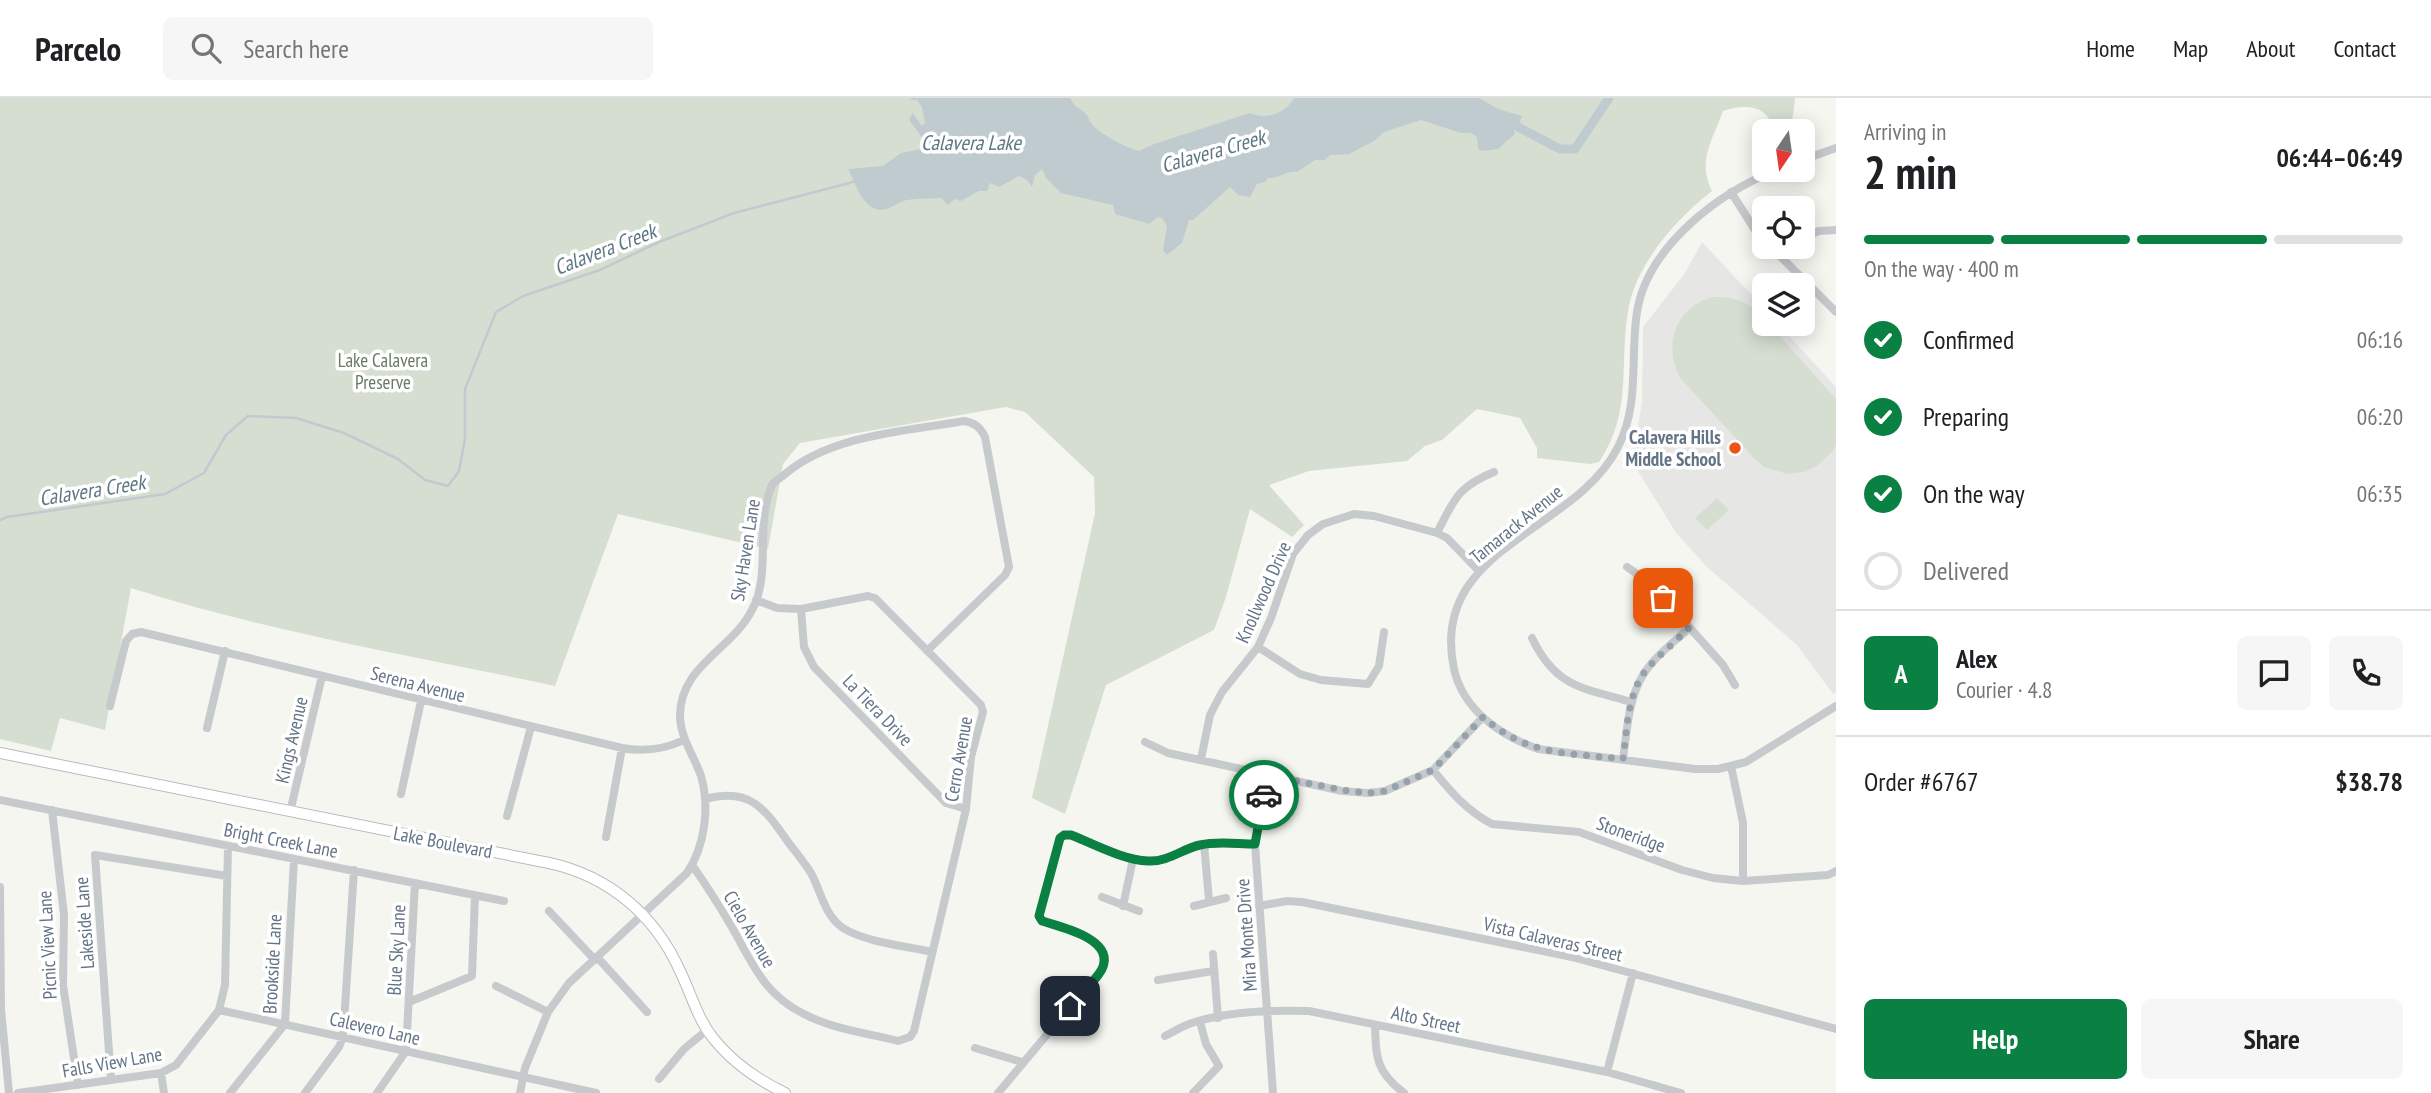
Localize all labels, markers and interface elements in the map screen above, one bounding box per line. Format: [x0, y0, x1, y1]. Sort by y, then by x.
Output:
search box [163, 17, 653, 80]
text: Parcelo [35, 27, 121, 70]
icon: search [187, 29, 225, 67]
text: Search here [243, 32, 349, 65]
text: Home [2086, 33, 2135, 64]
text: Map [2173, 33, 2208, 64]
text: About [2246, 33, 2295, 64]
text: Contact [2333, 33, 2396, 64]
text: Arriving in [1864, 117, 1946, 146]
north arrow [1752, 119, 1815, 182]
map controls [1752, 119, 1815, 336]
water label: Calavera Creek [1158, 123, 1271, 179]
water label: Calavera Lake [921, 129, 1022, 156]
text: 06:44–06:49 [2276, 141, 2403, 174]
text: 2 min [1864, 142, 1957, 202]
button: locate [1752, 196, 1815, 259]
water label: Calavera Creek [550, 216, 662, 281]
text: On the way · 400 m [1864, 254, 2019, 283]
button: layers [1752, 273, 1815, 336]
icon: check [1864, 321, 1902, 359]
text: Confirmed [1923, 323, 2014, 356]
text: 06:16 [2357, 325, 2403, 354]
park label: Lake Calavera Preserve [338, 348, 428, 394]
icon: check [1864, 398, 1902, 436]
text: Preparing [1923, 400, 2009, 433]
text: 06:20 [2357, 402, 2403, 431]
place label: Calavera Hills Middle School [1626, 425, 1721, 471]
marker: Calavera Hills Middle School [1727, 440, 1743, 456]
water label: Calavera Creek [37, 468, 150, 512]
icon: check [1864, 475, 1902, 513]
text: On the way [1923, 477, 2025, 510]
street label: Tamarack Avenue [1465, 479, 1567, 569]
text: 06:35 [2357, 479, 2403, 508]
street label: Sky Haven Lane [725, 497, 765, 603]
street label: Knollwood Drive [1230, 537, 1296, 646]
text: Delivered [1923, 554, 2009, 587]
pin [1633, 568, 1693, 628]
icon: bag [1644, 579, 1682, 617]
button: chat [2237, 636, 2311, 710]
button: phone [2329, 636, 2403, 710]
text: Alex [1956, 642, 1997, 675]
text: A [1894, 657, 1908, 690]
street label: Serena Avenue [368, 661, 468, 707]
street label: La Tiera Drive [838, 669, 918, 751]
text: Courier · 4.8 [1956, 675, 2052, 704]
street label: Kings Avenue [269, 694, 313, 786]
street label: Cerro Avenue [939, 714, 977, 804]
courier [1229, 760, 1299, 830]
text: Order #6767 [1864, 765, 1979, 798]
text: $38.78 [2335, 765, 2403, 798]
icon: car [1245, 776, 1283, 814]
street label: Stoneridge [1593, 811, 1669, 858]
street label: Bright Creek Lane [222, 817, 340, 863]
street label: Lake Boulevard [392, 821, 494, 863]
street label: Lakeside Lane [69, 876, 99, 970]
street label: Mira Monte Drive [1230, 878, 1262, 992]
street label: Cielo Avenue [718, 886, 782, 972]
street label: Picnic View Lane [32, 890, 62, 1000]
street label: Blue Sky Lane [382, 904, 410, 996]
street label: Vista Calaveras Street [1480, 911, 1626, 967]
street label: Brookside Lane [257, 913, 287, 1015]
pin [1040, 976, 1100, 1036]
icon: home [1051, 987, 1089, 1025]
button: Help [1864, 999, 2127, 1079]
button: Share [2141, 999, 2403, 1079]
street label: Alto Street [1389, 1000, 1464, 1038]
street label: Calevero Lane [327, 1006, 423, 1050]
street label: Falls View Lane [60, 1041, 164, 1083]

